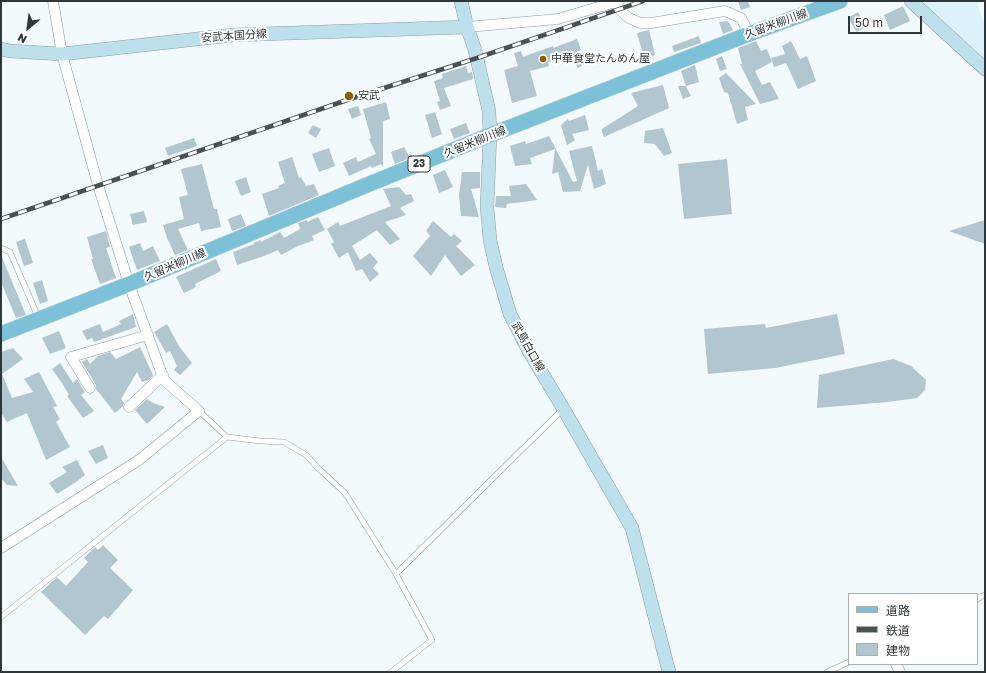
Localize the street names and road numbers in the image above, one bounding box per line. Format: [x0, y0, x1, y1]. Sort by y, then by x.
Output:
street label: 久留米柳川線 [743, 7, 809, 41]
street label: 安武本国分線 [201, 27, 267, 45]
street label: 久留米柳川線 [442, 124, 508, 160]
road number: 23 [408, 156, 430, 172]
street label: 久留米柳川線 [142, 246, 208, 284]
street label: 武島白口線 [509, 320, 547, 374]

